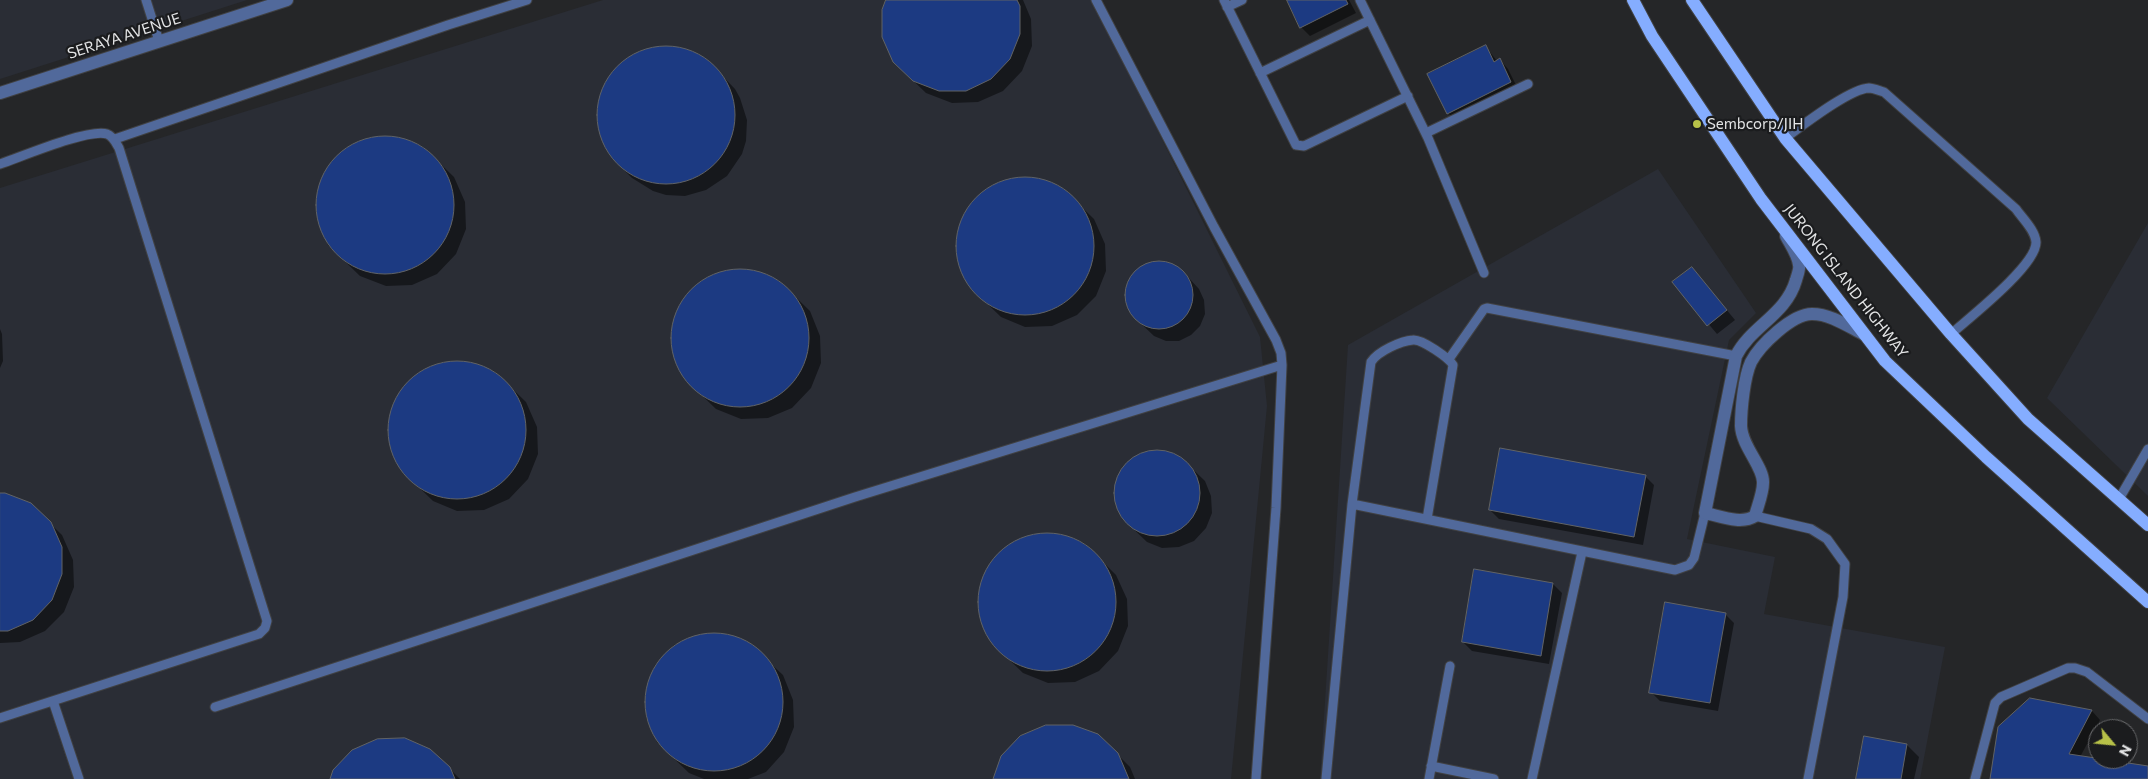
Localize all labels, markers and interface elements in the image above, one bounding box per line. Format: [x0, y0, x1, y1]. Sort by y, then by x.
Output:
street label: SERAYA AVENUE [65, 9, 183, 63]
place label: Sembcorp/JIH [1707, 115, 1803, 133]
marker: Sembcorp/JIH [1691, 118, 1703, 130]
street label: JURONG ISLAND HIGHWAY [1780, 200, 1912, 362]
north arrow [2088, 719, 2138, 769]
text: N [2116, 742, 2136, 759]

